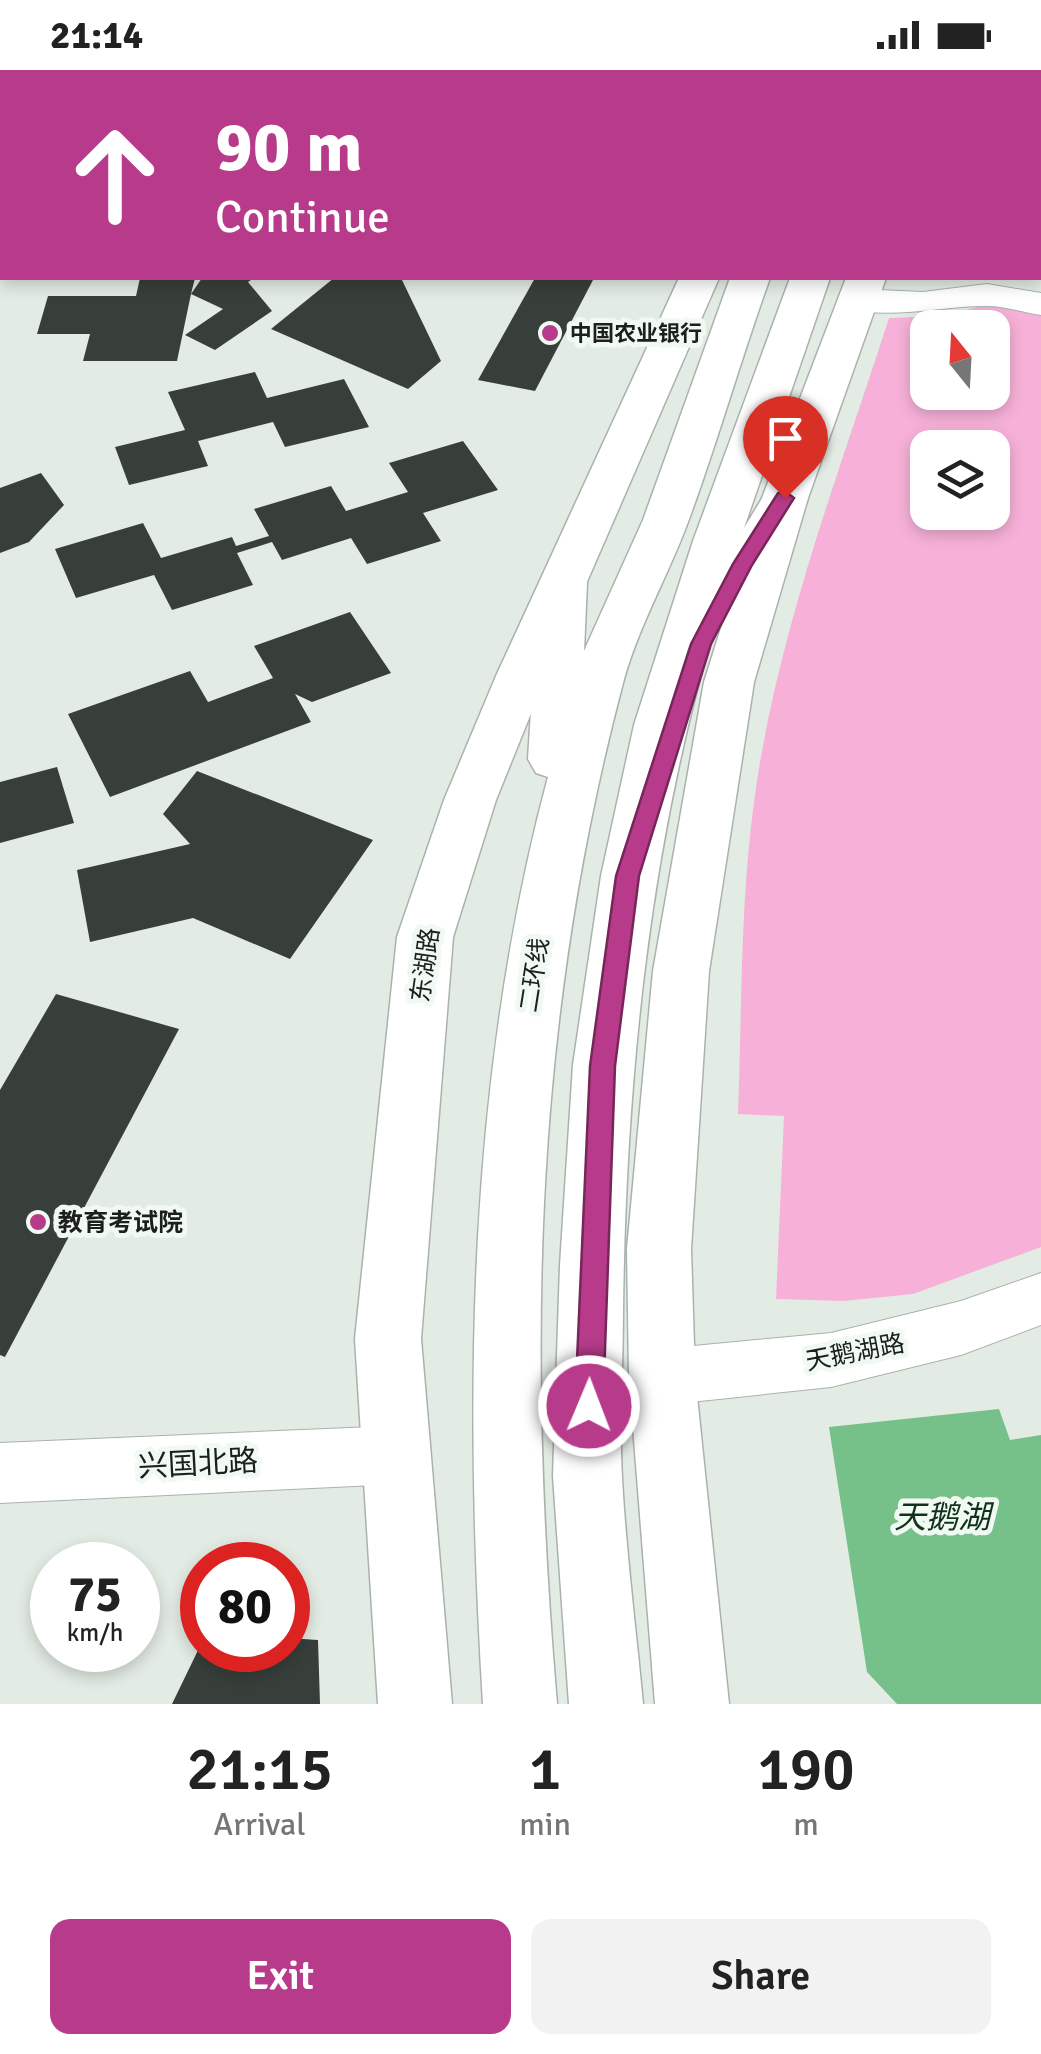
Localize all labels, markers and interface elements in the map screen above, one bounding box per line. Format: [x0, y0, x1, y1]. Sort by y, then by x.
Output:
text: 21:14 [50, 12, 143, 59]
text: 90 m [215, 104, 363, 190]
icon: ahead [50, 110, 180, 240]
text: Continue [215, 190, 390, 245]
north arrow [910, 310, 1010, 410]
map controls [910, 310, 1010, 530]
place label: 中国农业银行 [570, 320, 702, 347]
marker: 中国农业银行 [539, 322, 561, 344]
pin [743, 396, 828, 499]
icon: arrive [758, 411, 813, 466]
button: layers [910, 430, 1010, 530]
street label: 东湖路 [404, 926, 446, 1004]
street label: 二环线 [513, 936, 555, 1014]
place label: 教育考试院 [58, 1207, 183, 1238]
marker: 教育考试院 [27, 1211, 49, 1233]
street label: 天鹅湖路 [803, 1327, 907, 1377]
position arrow [537, 1354, 641, 1458]
street label: 兴国北路 [137, 1442, 259, 1486]
water label: 天鹅湖 [894, 1498, 995, 1537]
speed limit sign: 80 [180, 1542, 310, 1672]
text: 75 [68, 1564, 122, 1626]
text: km/h [67, 1617, 123, 1648]
text: 21:15 [186, 1733, 333, 1807]
text: 1 [529, 1733, 561, 1807]
text: 190 [757, 1733, 855, 1807]
text: Arrival [214, 1805, 306, 1844]
text: min [519, 1805, 571, 1844]
text: m [793, 1805, 819, 1844]
button: Exit [50, 1919, 511, 2034]
button: Share [531, 1919, 991, 2034]

